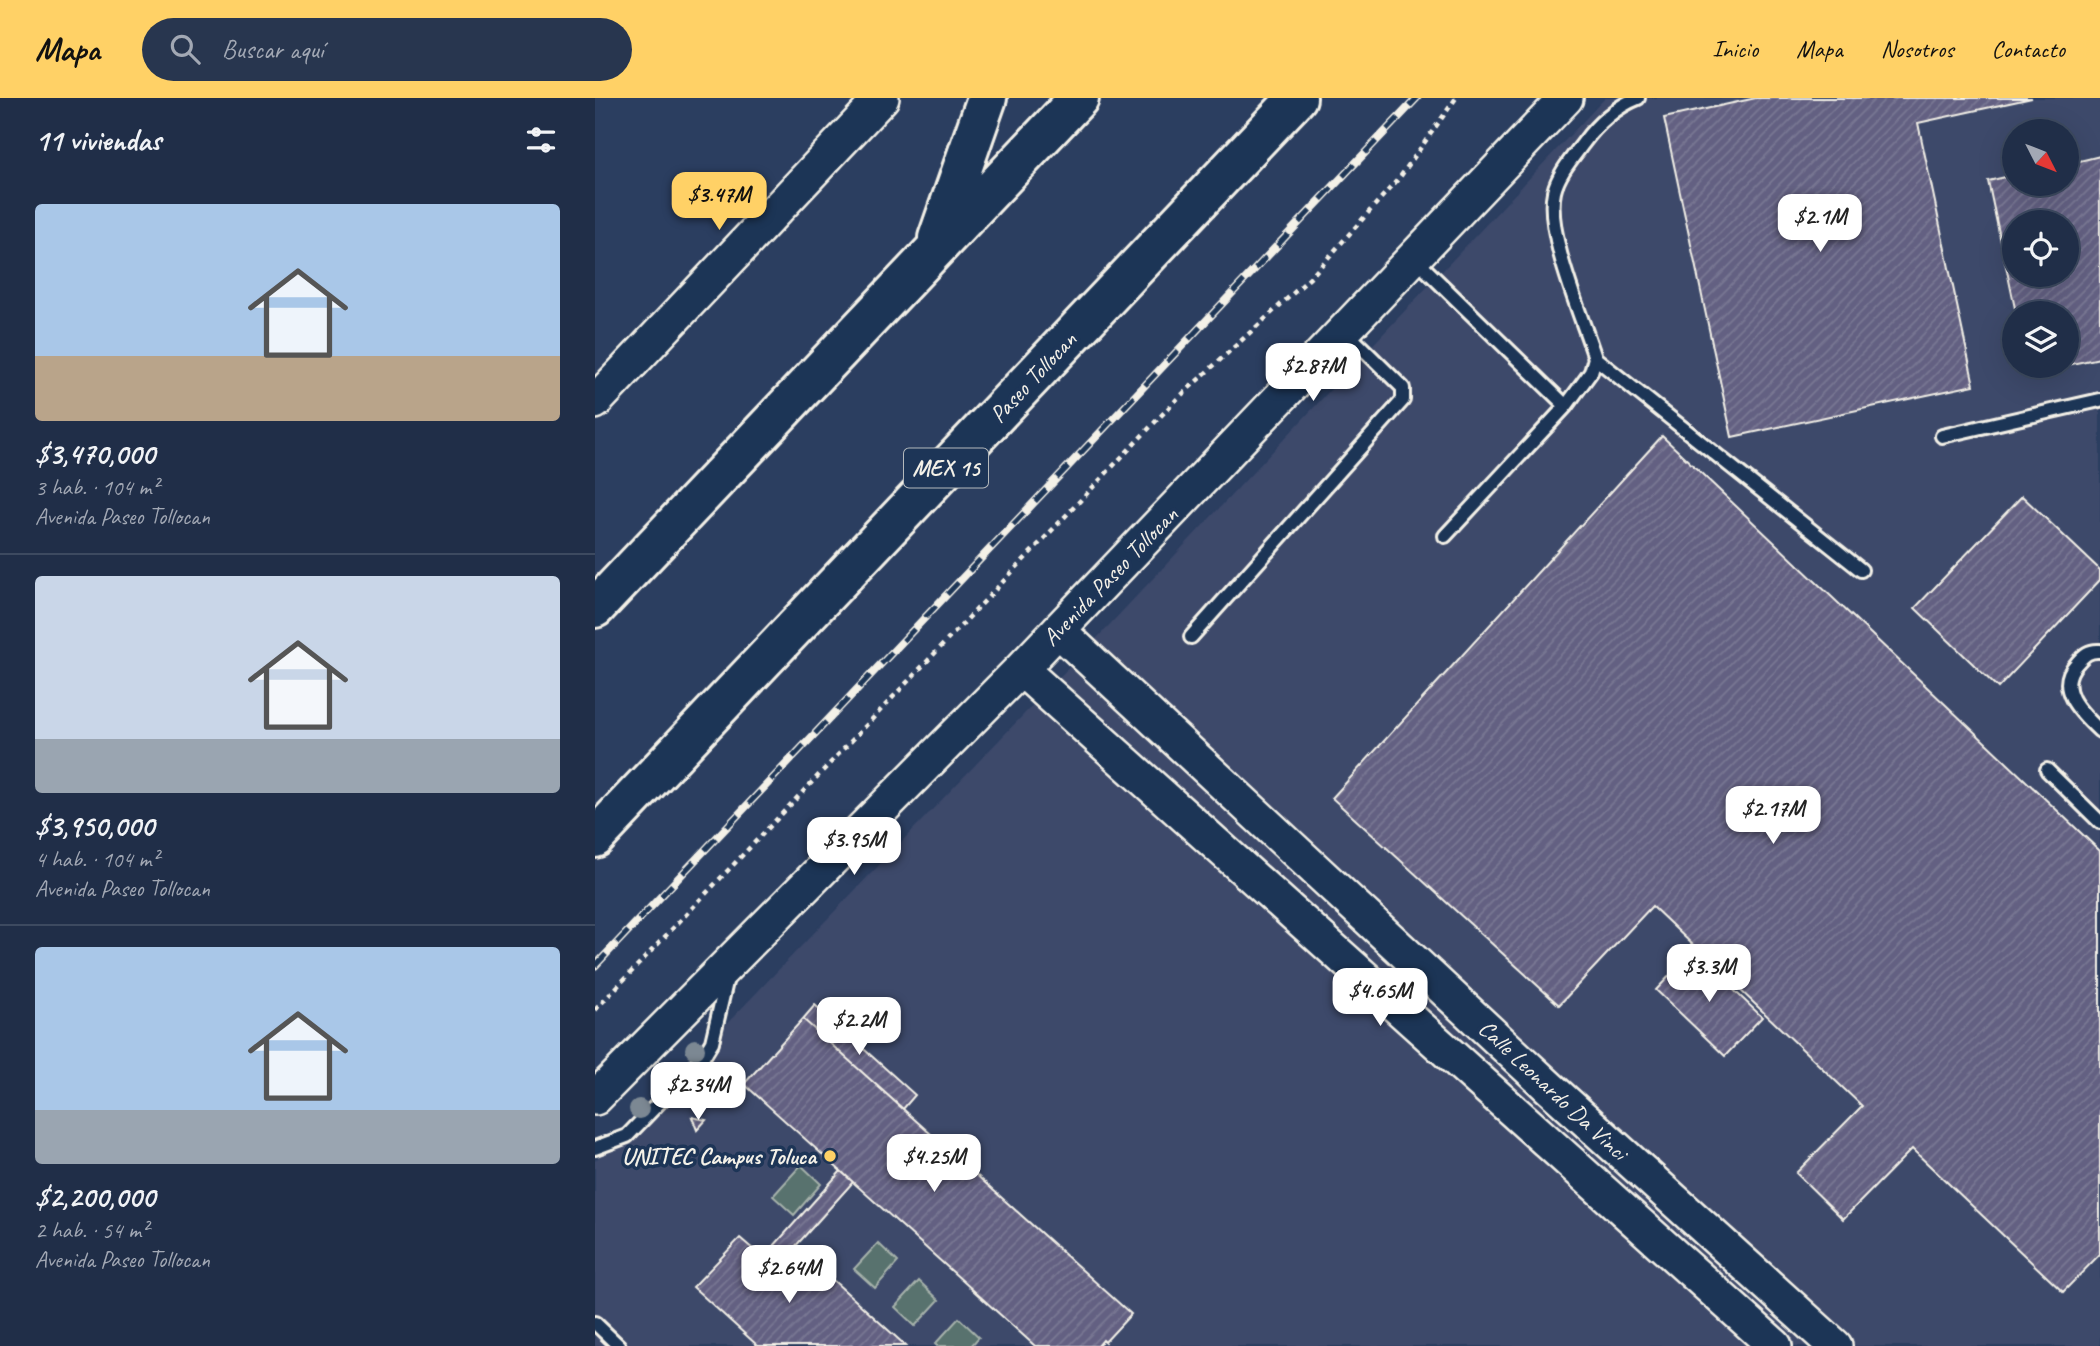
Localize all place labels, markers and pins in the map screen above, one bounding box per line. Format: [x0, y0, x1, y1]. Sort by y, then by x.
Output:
pin: $3.47M [662, 172, 776, 232]
pin: $2.1M [1771, 194, 1869, 254]
pin: $2.87M [1256, 344, 1370, 403]
pin: $2.17M [1716, 786, 1830, 846]
pin: $3.95M [797, 818, 911, 877]
pin: $3.3M [1660, 944, 1758, 1004]
pin: $4.65M [1323, 968, 1437, 1028]
pin: $2.2M [810, 998, 908, 1057]
pin: $2.34M [641, 1062, 755, 1122]
pin: $4.25M [877, 1134, 991, 1194]
place label: UNITEC Campus Toluca [622, 1141, 818, 1171]
marker: UNITEC Campus Toluca [822, 1148, 838, 1164]
pin: $2.64M [732, 1246, 846, 1305]

